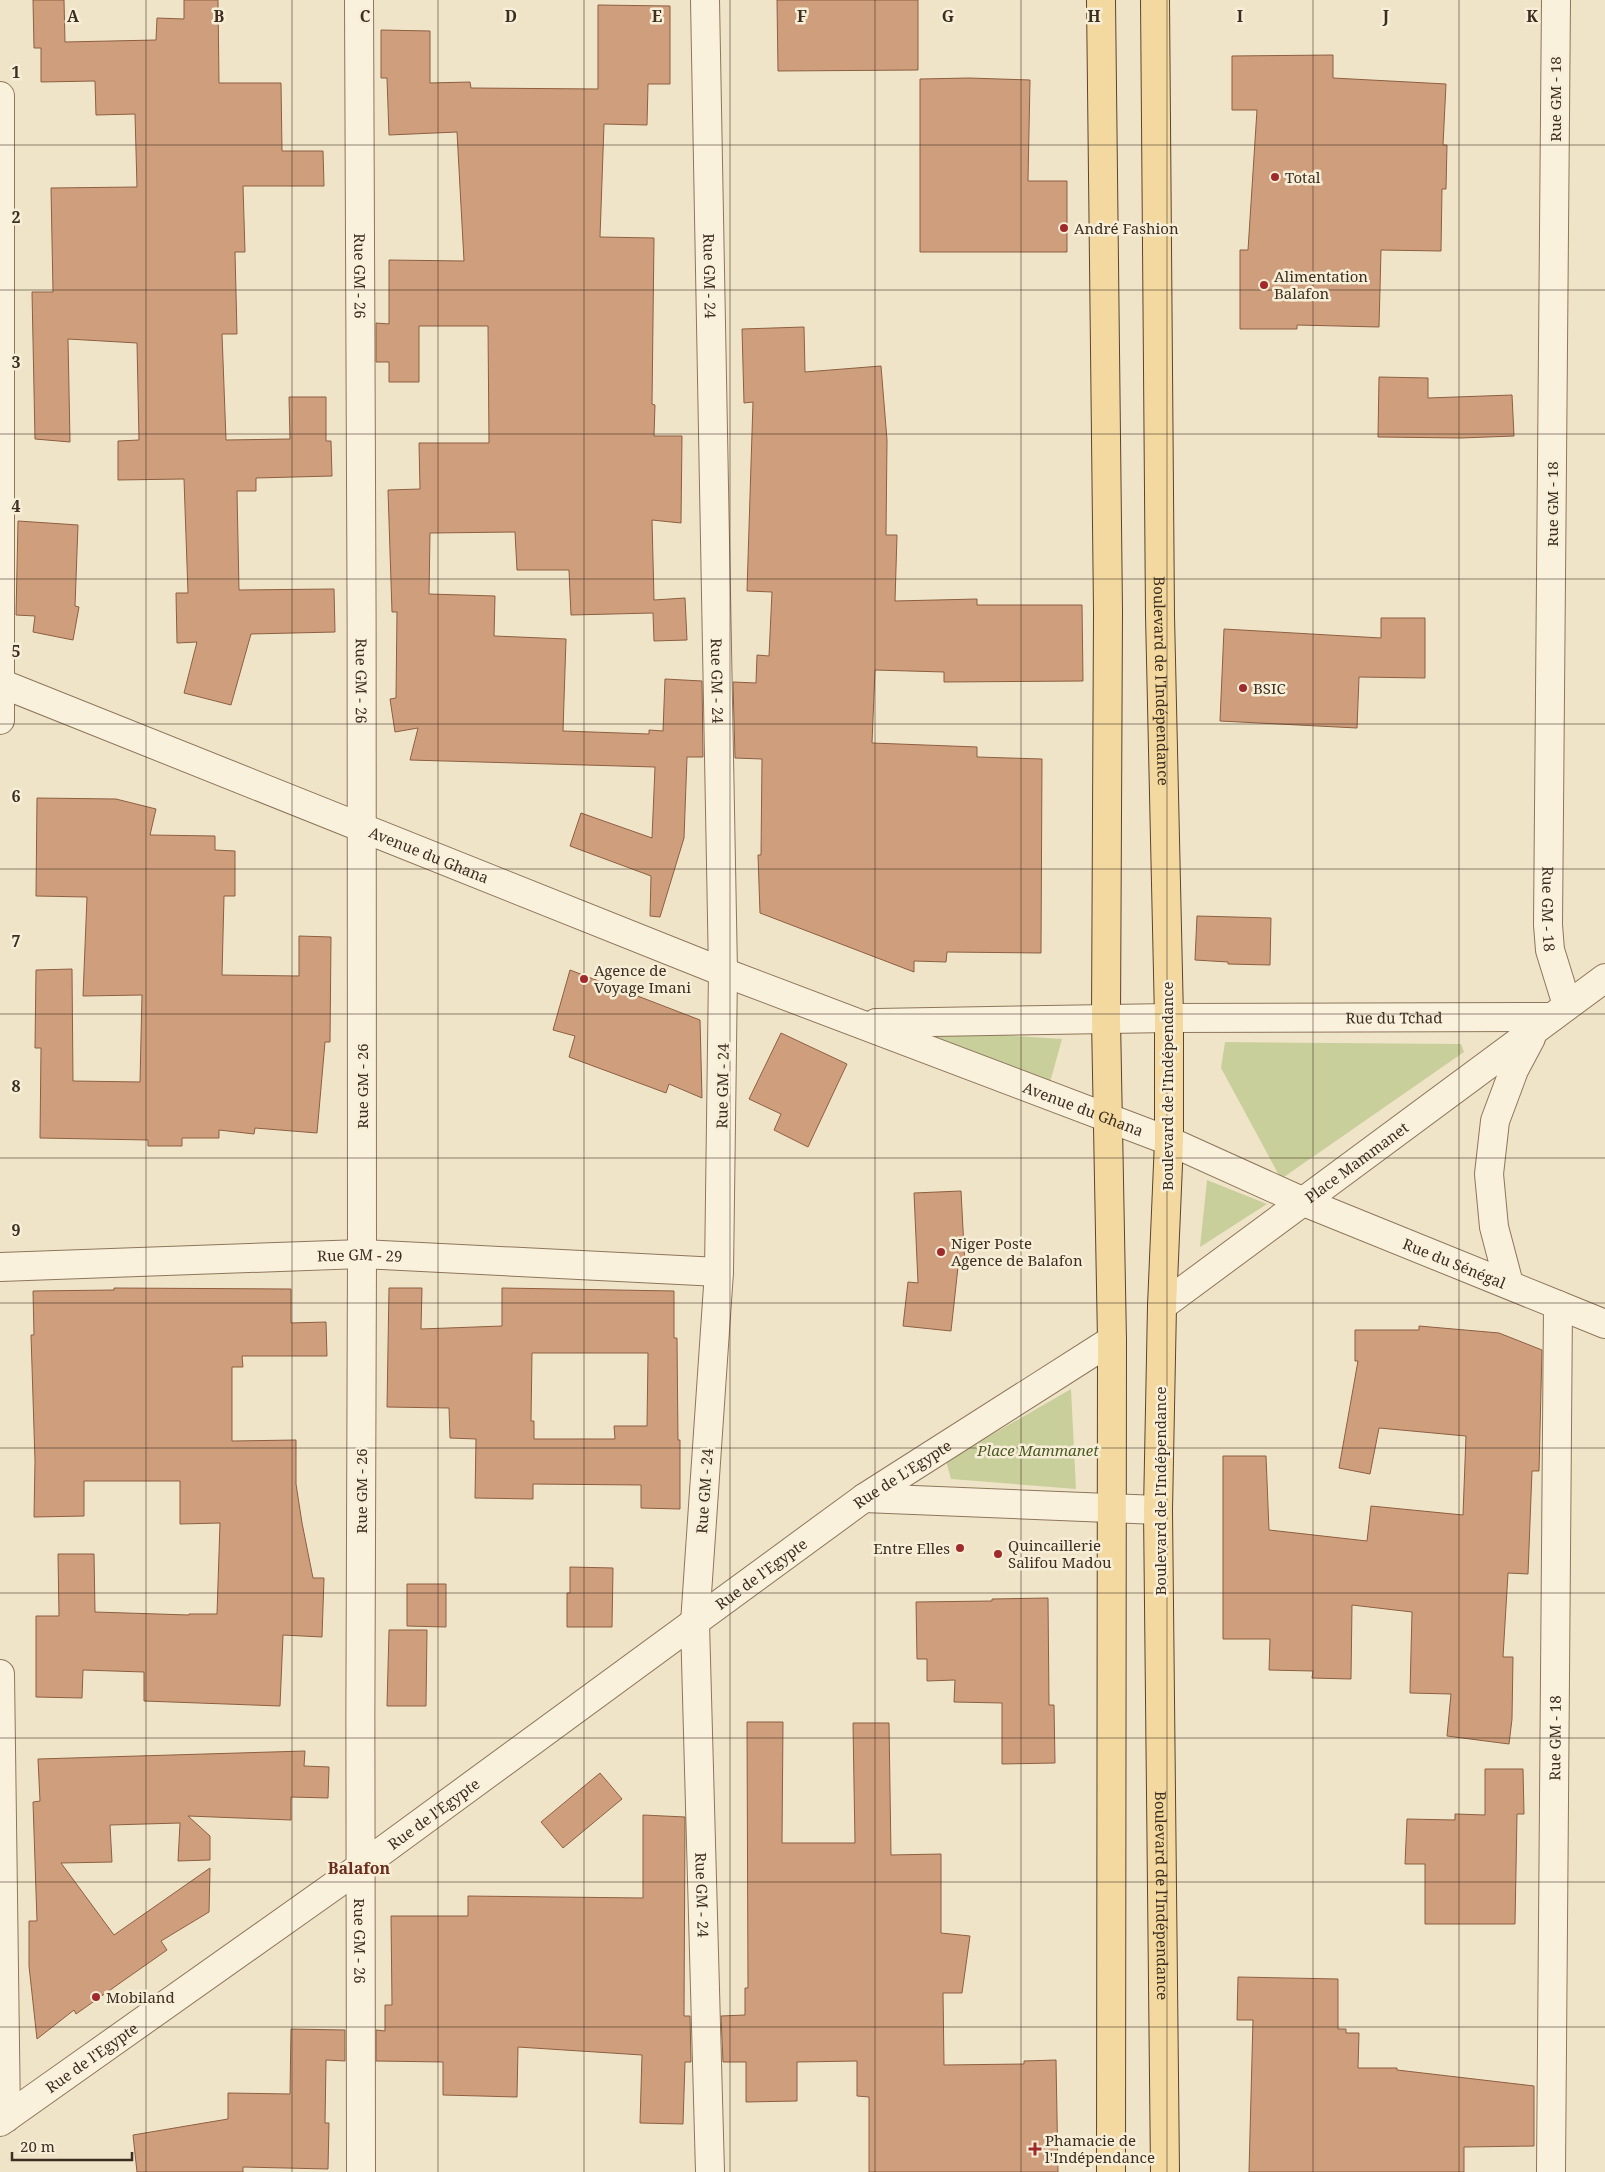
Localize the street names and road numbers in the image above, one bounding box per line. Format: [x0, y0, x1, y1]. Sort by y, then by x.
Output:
street label: Rue GM - 18 [1545, 56, 1565, 142]
street label: Rue GM - 26 [350, 233, 370, 319]
street label: Rue GM - 24 [699, 233, 721, 319]
street label: Rue GM - 18 [1542, 461, 1562, 547]
street label: Boulevard de l'Indépendance [1150, 576, 1174, 786]
street label: Rue GM - 26 [352, 638, 372, 724]
street label: Rue GM - 24 [707, 638, 728, 724]
street label: Avenue du Ghana [366, 822, 492, 887]
street label: Rue GM - 18 [1538, 866, 1560, 952]
street label: Boulevard de l'Indépendance [1157, 981, 1177, 1191]
street label: Rue du Tchad [1345, 1007, 1442, 1028]
street label: Rue GM - 26 [352, 1043, 372, 1129]
street label: Rue GM - 24 [711, 1043, 733, 1129]
street label: Avenue du Ghana [1020, 1077, 1146, 1140]
street label: Place Mammanet [1301, 1117, 1412, 1207]
street label: Rue du Sénégal [1400, 1233, 1509, 1293]
street label: Rue GM - 29 [317, 1244, 403, 1266]
street label: Boulevard de l'Indépendance [1150, 1386, 1170, 1596]
street label: Rue de L'Egypte [849, 1435, 955, 1513]
street label: Rue GM - 24 [691, 1447, 717, 1534]
street label: Rue GM - 26 [351, 1448, 371, 1534]
street label: Rue de l'Egypte [711, 1533, 811, 1614]
street label: Rue GM - 18 [1544, 1695, 1565, 1781]
street label: Rue de l'Egypte [384, 1773, 483, 1854]
street label: Boulevard de l'Indépendance [1151, 1791, 1173, 2000]
street label: Rue GM - 24 [691, 1852, 714, 1938]
street label: Rue GM - 26 [350, 1898, 370, 1984]
street label: Rue de l'Egypte [41, 2018, 142, 2097]

